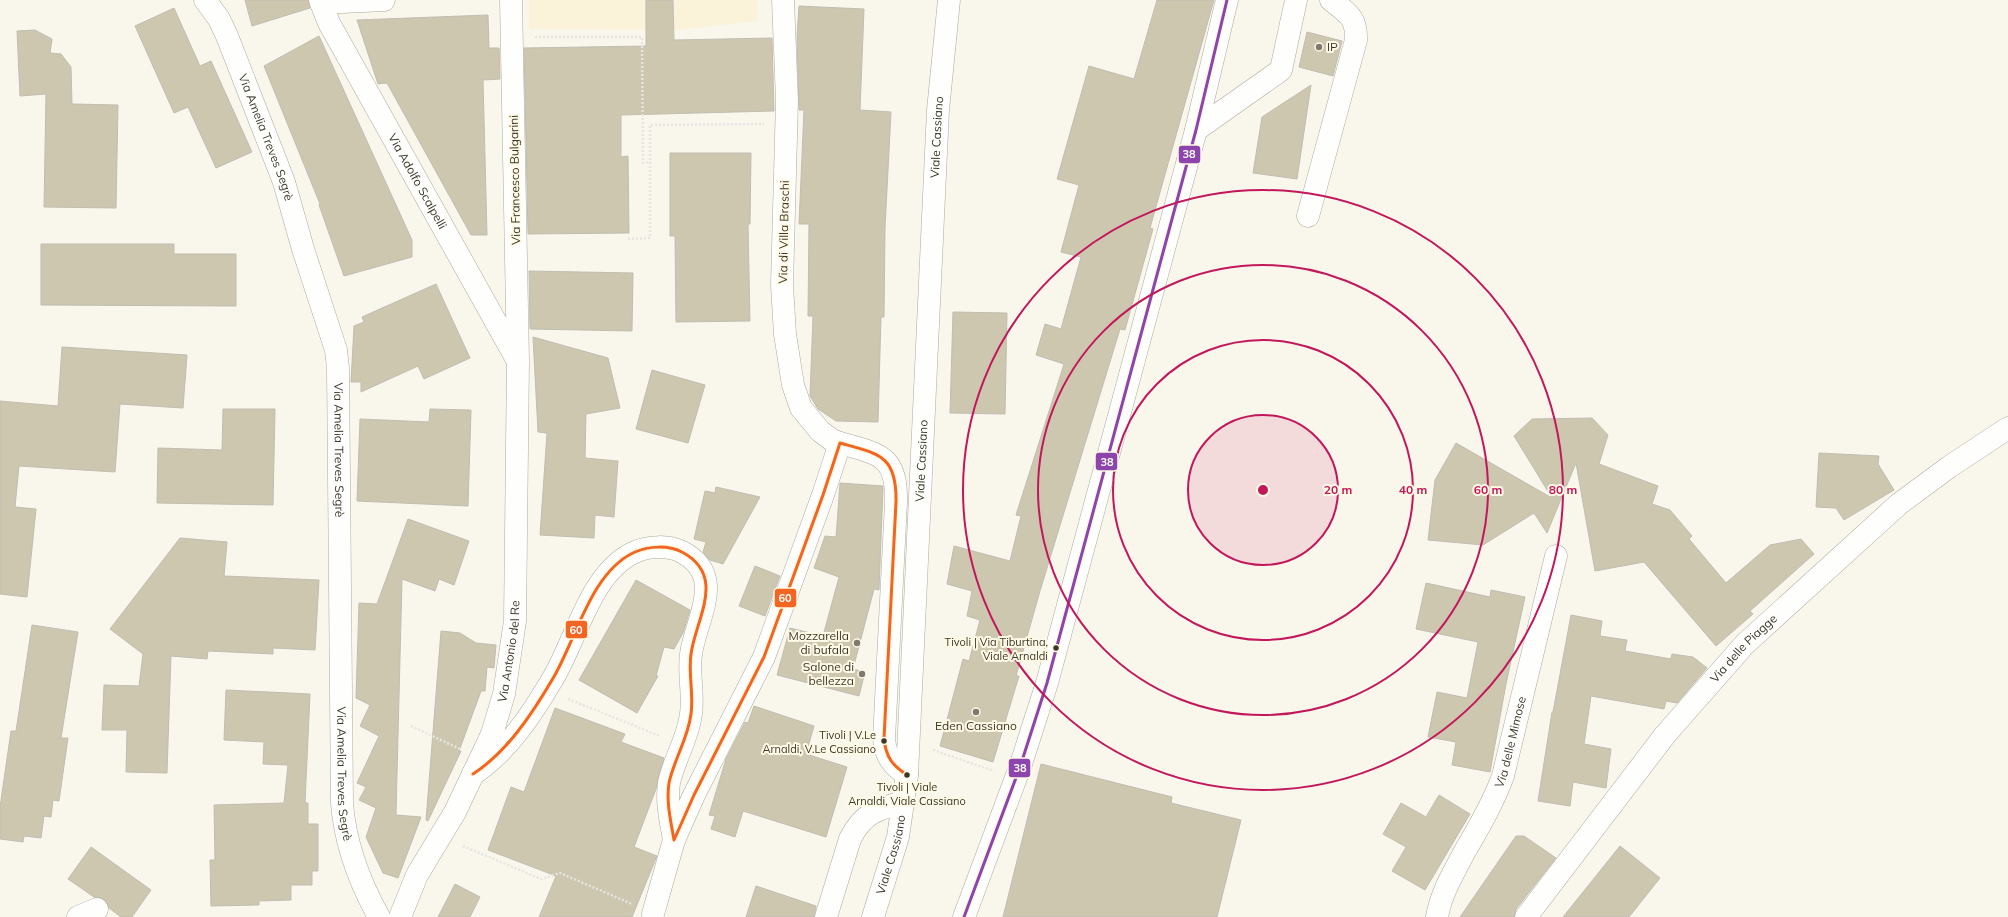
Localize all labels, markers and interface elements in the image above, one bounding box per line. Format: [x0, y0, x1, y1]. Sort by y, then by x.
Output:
place label: IP [1327, 39, 1338, 54]
marker: IP [1314, 42, 1324, 52]
street label: Via Amelia Treves Segrè [235, 72, 297, 202]
street label: Viale Cassiano [927, 95, 946, 178]
street label: Via Francesco Bulgarini [506, 115, 523, 245]
street label: Via Adolfo Scalpelli [385, 131, 450, 232]
line badge: 38 [1178, 145, 1201, 164]
text: 38 [1182, 147, 1196, 161]
street label: Via di Villa Braschi [775, 180, 792, 284]
street label: Via Amelia Treves Segrè [331, 382, 347, 517]
street label: Viale Cassiano [912, 419, 931, 502]
line badge: 38 [1095, 452, 1118, 471]
text: 38 [1100, 455, 1114, 469]
text: 20 m [1324, 482, 1352, 497]
text: 40 m [1399, 482, 1427, 497]
text: 60 m [1474, 482, 1502, 497]
text: 80 m [1549, 482, 1577, 497]
centre of rings [1256, 483, 1270, 497]
line badge: 60 [774, 588, 797, 608]
text: 60 [778, 591, 792, 605]
street label: Via Antonio del Re [494, 600, 522, 704]
street label: Via delle Piagge [1707, 611, 1780, 685]
line badge: 60 [565, 620, 588, 639]
text: 60 [569, 623, 583, 637]
place label: Mozzarella di bufala [789, 628, 849, 657]
place label: Tivoli | Via Tiburtina, Viale Arnaldi [945, 635, 1048, 663]
marker: Mozzarella di bufala [852, 638, 862, 648]
marker: Tivoli | Via Tiburtina, Viale Arnaldi [1051, 643, 1061, 653]
place label: Salone di bellezza [803, 659, 854, 688]
marker: Salone di bellezza [857, 669, 867, 679]
street label: Via delle Mimose [1491, 695, 1529, 790]
street label: Via Amelia Treves Segrè [334, 706, 356, 842]
marker: Eden Cassiano [971, 707, 981, 717]
place label: Eden Cassiano [935, 718, 1017, 733]
place label: Tivoli | V.Le Arnaldi, V.Le Cassiano [762, 728, 876, 756]
marker: Tivoli | V.Le Arnaldi, V.Le Cassiano [879, 736, 889, 746]
line badge: 38 [1008, 758, 1031, 778]
text: 38 [1013, 761, 1027, 775]
marker: Tivoli | Viale Arnaldi, Viale Cassiano [902, 770, 912, 780]
place label: Tivoli | Viale Arnaldi, Viale Cassiano [848, 780, 966, 808]
street label: Viale Cassiano [873, 814, 908, 896]

